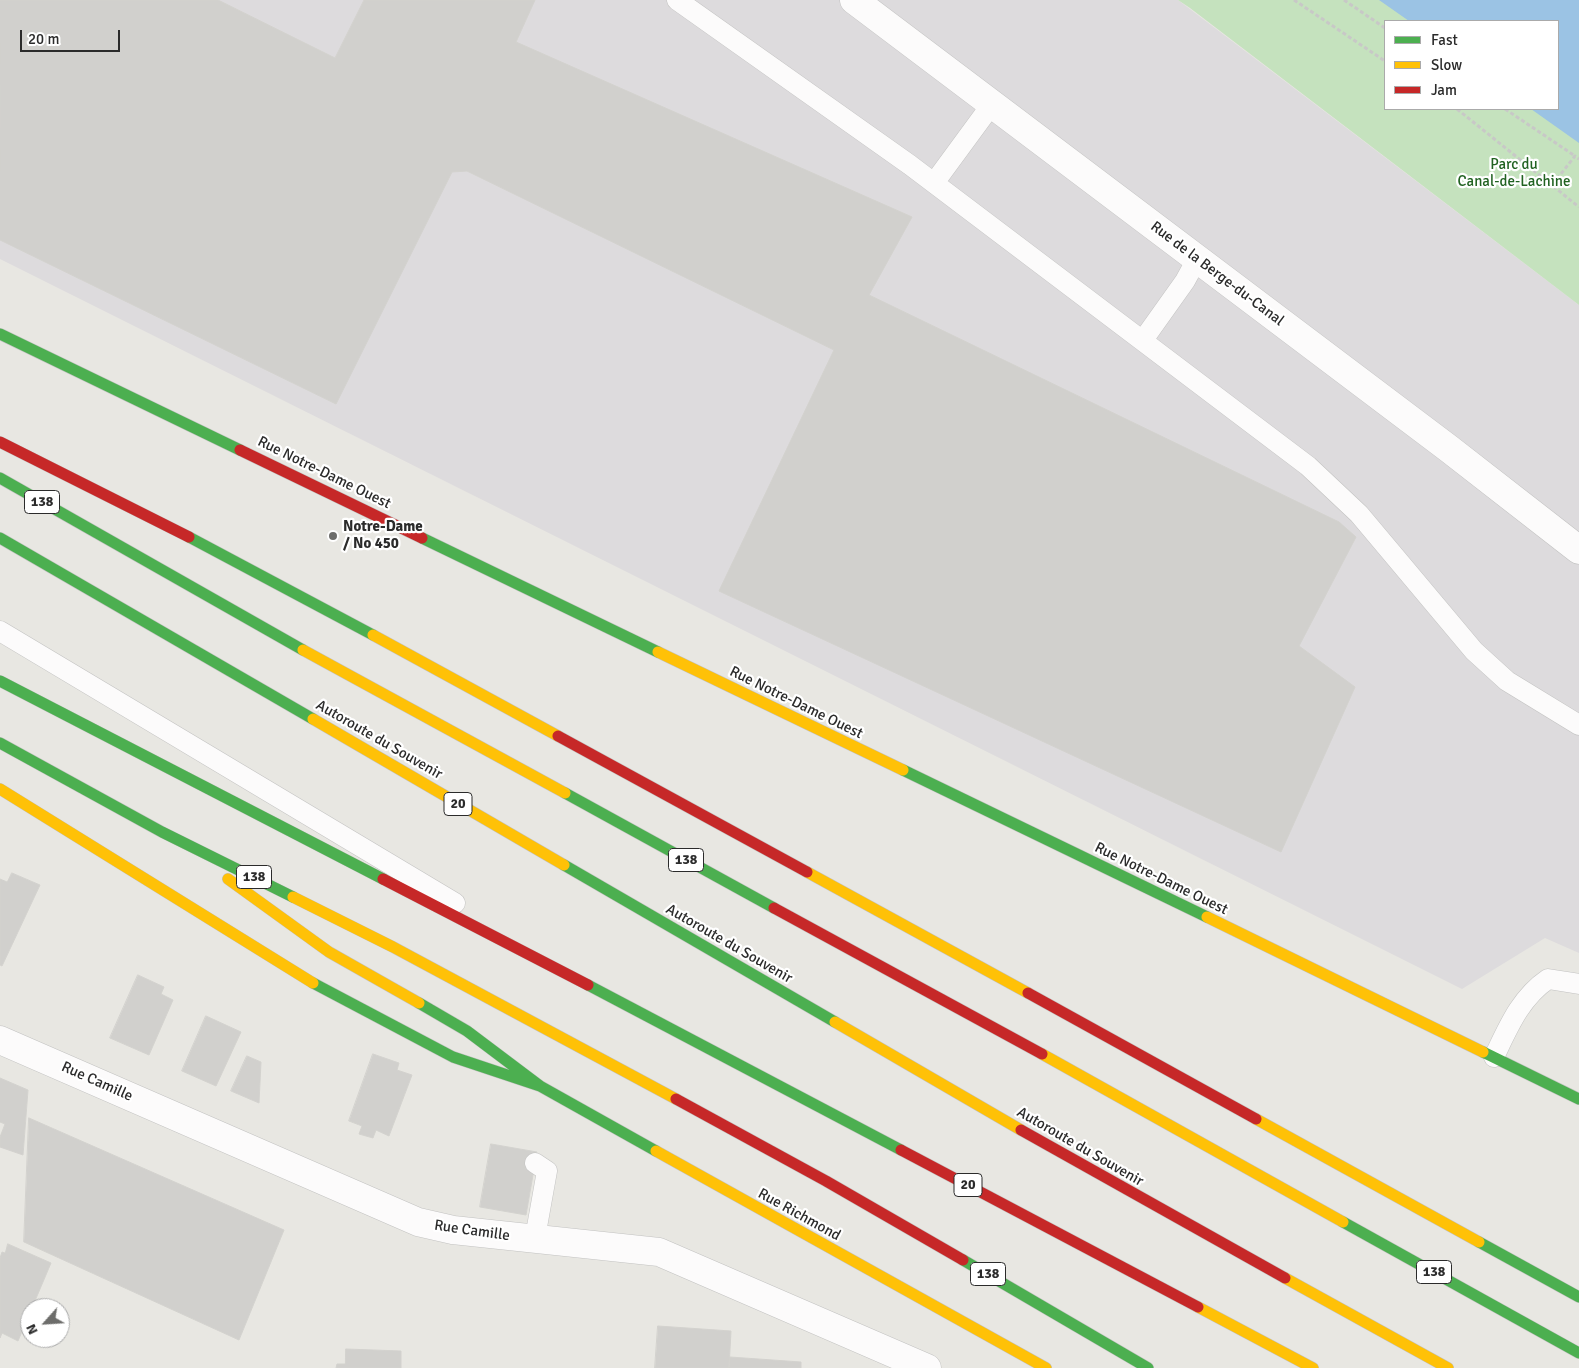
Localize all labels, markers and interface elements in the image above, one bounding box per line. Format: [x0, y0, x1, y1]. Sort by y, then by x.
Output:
scale bar [22, 20, 122, 52]
legend [1384, 20, 1559, 110]
text: 20 m [28, 30, 59, 48]
text: Fast [1431, 31, 1458, 49]
text: Slow [1431, 56, 1462, 74]
text: Jam [1431, 81, 1457, 99]
park label: Parc du Canal-de-Lachine [1458, 156, 1570, 191]
street label: Rue de la Berge-du-Canal [1147, 218, 1287, 330]
street label: Rue Notre-Dame Ouest [254, 433, 394, 513]
road number: 138 [24, 491, 60, 514]
place label: Notre-Dame / No 450 [343, 518, 423, 553]
marker: Notre-Dame / No 450 [327, 530, 339, 542]
street label: Rue Notre-Dame Ouest [726, 663, 866, 743]
street label: Autoroute du Souvenir [313, 696, 445, 784]
road number: 20 [444, 792, 472, 816]
street label: Rue Notre-Dame Ouest [1091, 839, 1231, 919]
road number: 138 [668, 848, 704, 872]
road number: 138 [236, 866, 272, 889]
street label: Autoroute du Souvenir [663, 900, 795, 988]
street label: Rue Camille [59, 1058, 135, 1106]
street label: Autoroute du Souvenir [1014, 1103, 1146, 1191]
road number: 20 [954, 1174, 982, 1196]
street label: Rue Richmond [754, 1185, 844, 1245]
street label: Rue Camille [433, 1217, 511, 1245]
road number: 138 [1416, 1260, 1452, 1284]
road number: 138 [970, 1262, 1006, 1286]
north arrow [20, 1298, 70, 1348]
text: N [22, 1321, 42, 1337]

